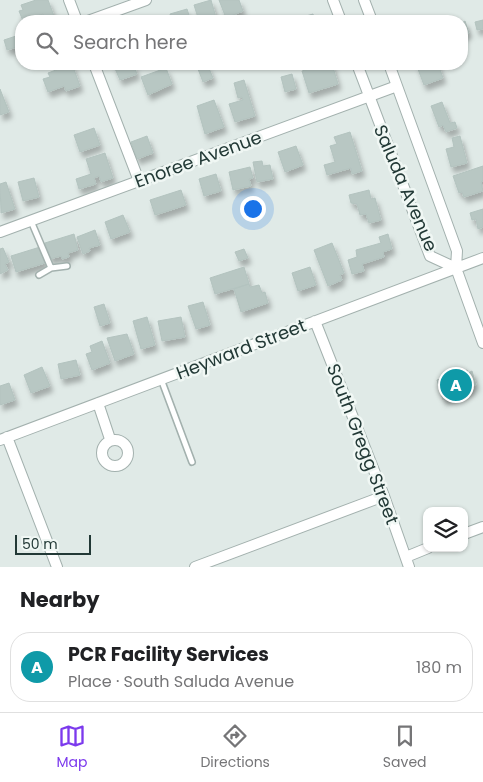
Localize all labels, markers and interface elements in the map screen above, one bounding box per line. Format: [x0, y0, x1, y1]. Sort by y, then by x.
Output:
search box [15, 15, 468, 70]
icon: search [33, 29, 61, 57]
text: Search here [73, 29, 187, 56]
street label: Saluda Avenue [368, 121, 444, 255]
street label: Enoree Avenue [131, 124, 265, 194]
your location [240, 196, 266, 222]
street label: Heyward Street [173, 313, 309, 385]
street label: South Gregg Street [321, 360, 405, 528]
pin: A [440, 366, 472, 404]
map controls [423, 507, 468, 552]
button: layers [423, 507, 468, 552]
scale bar [15, 532, 91, 555]
text: 50 m [22, 534, 58, 554]
text: Nearby [20, 585, 100, 614]
text: PCR Facility Services [68, 641, 269, 668]
text: A [31, 656, 43, 679]
text: 180 m [416, 656, 462, 679]
text: Place · South Saluda Avenue [68, 670, 294, 693]
tab: Map [56, 722, 87, 773]
tab: Directions [200, 722, 270, 773]
tab: Saved [383, 722, 427, 773]

